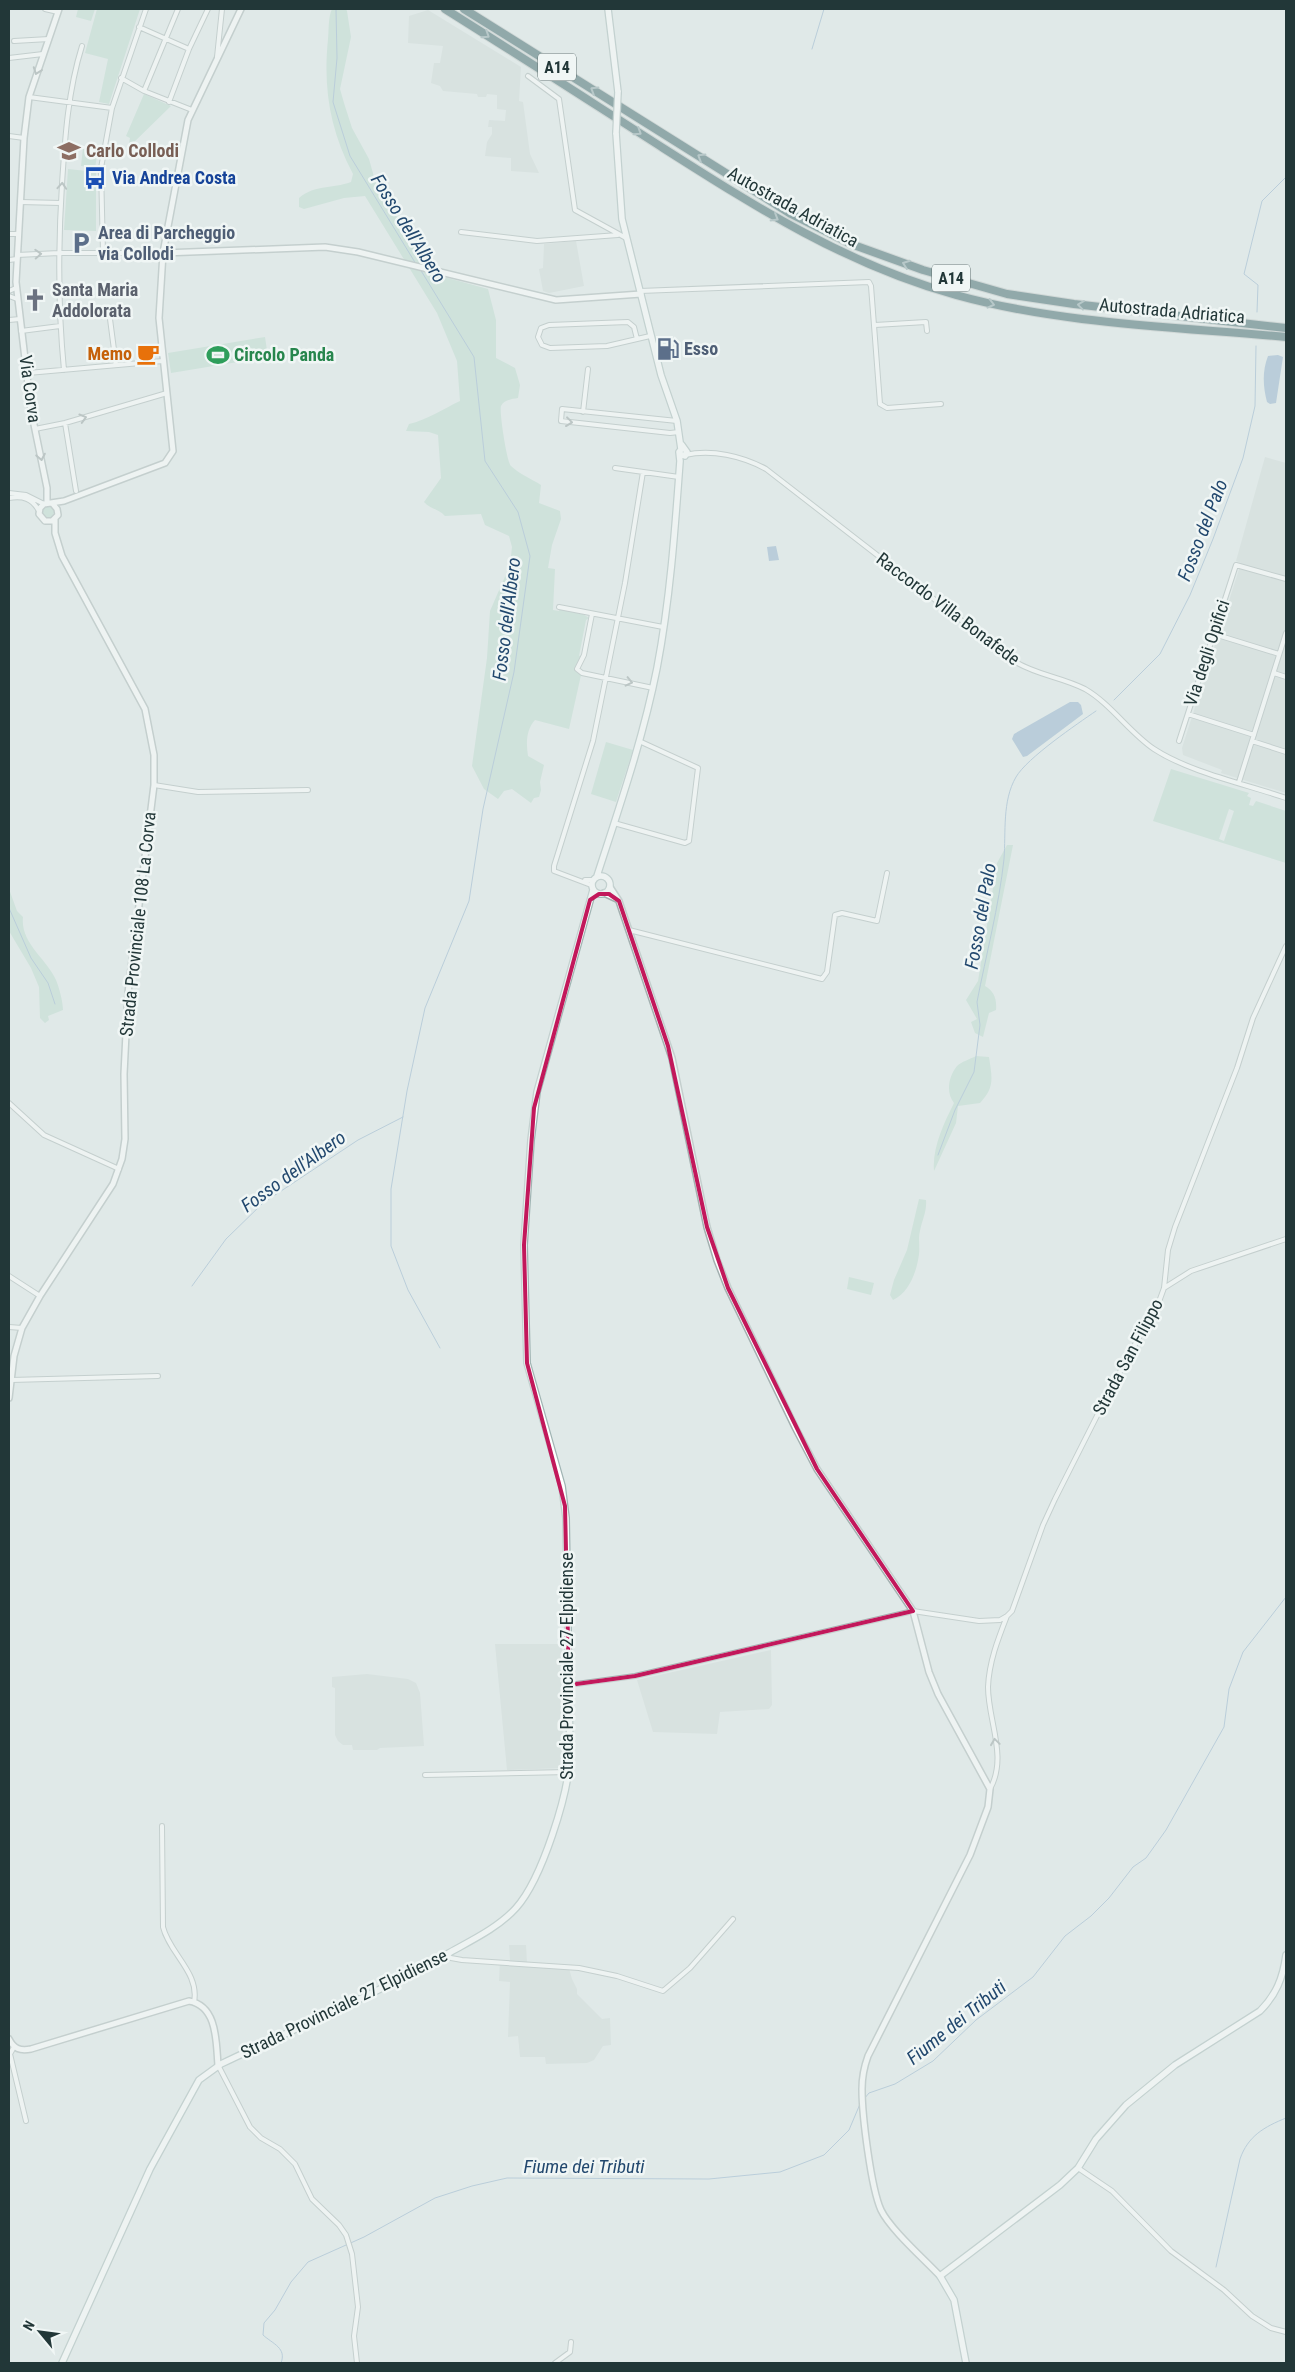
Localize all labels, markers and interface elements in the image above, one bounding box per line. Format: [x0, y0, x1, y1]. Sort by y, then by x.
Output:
one-way arrow [480, 29, 490, 38]
road number: A14 [538, 54, 576, 80]
one-way arrow [33, 66, 43, 75]
one-way arrow [590, 87, 599, 96]
one-way arrow [632, 125, 641, 135]
school or university icon: Carlo Collodi [56, 138, 82, 164]
place label: Carlo Collodi [86, 140, 179, 161]
one-way arrow [697, 154, 706, 163]
street label: Autostrada Adriatica [724, 162, 862, 251]
bus stop icon: Via Andrea Costa [82, 165, 108, 191]
place label: Via Andrea Costa [112, 167, 236, 188]
water label: Fosso dell'Albero [366, 170, 451, 287]
one-way arrow [56, 182, 67, 190]
one-way arrow [770, 212, 779, 222]
place label: Area di Parcheggio via Collodi [98, 222, 235, 264]
parking icon: Area di Parcheggio via Collodi [68, 230, 94, 256]
one-way arrow [34, 248, 42, 259]
one-way arrow [903, 260, 911, 270]
road number: A14 [932, 264, 970, 292]
place label: Santa Maria Addolorata [52, 279, 138, 321]
church icon: Santa Maria Addolorata [22, 287, 48, 313]
street label: Autostrada Adriatica [1098, 294, 1246, 327]
one-way arrow [986, 298, 995, 309]
one-way arrow [1077, 300, 1085, 311]
fuel station icon: Esso [655, 336, 681, 362]
place label: Esso [684, 338, 718, 359]
cafe icon: Memo [135, 341, 161, 367]
sports icon: Circolo Panda [205, 342, 231, 368]
place label: Memo [87, 343, 132, 364]
place label: Circolo Panda [234, 344, 334, 365]
street label: Via Corva [15, 354, 46, 424]
one-way arrow [78, 414, 86, 424]
one-way arrow [566, 416, 574, 427]
one-way arrow [35, 453, 46, 462]
water label: Fosso del Palo [1173, 476, 1232, 584]
street label: Raccordo Villa Bonafede [873, 548, 1024, 669]
water label: Fosso dell'Albero [488, 556, 525, 682]
street label: Via degli Opifici [1179, 597, 1234, 709]
one-way arrow [625, 676, 634, 687]
street label: Strada Provinciale 108 La Corva [115, 811, 160, 1037]
water label: Fosso del Palo [960, 861, 1001, 971]
water label: Fosso dell'Albero [236, 1126, 350, 1217]
street label: Strada San Filippo [1088, 1295, 1167, 1419]
street label: Strada Provinciale 27 Elpidiense [556, 1552, 577, 1780]
one-way arrow [991, 1737, 1001, 1746]
street label: Strada Provinciale 27 Elpidiense [237, 1944, 451, 2063]
water label: Fiume dei Tributi [902, 1975, 1011, 2069]
water label: Fiume dei Tributi [523, 2155, 645, 2178]
north arrow [15, 2307, 65, 2357]
text: N [20, 2318, 38, 2333]

